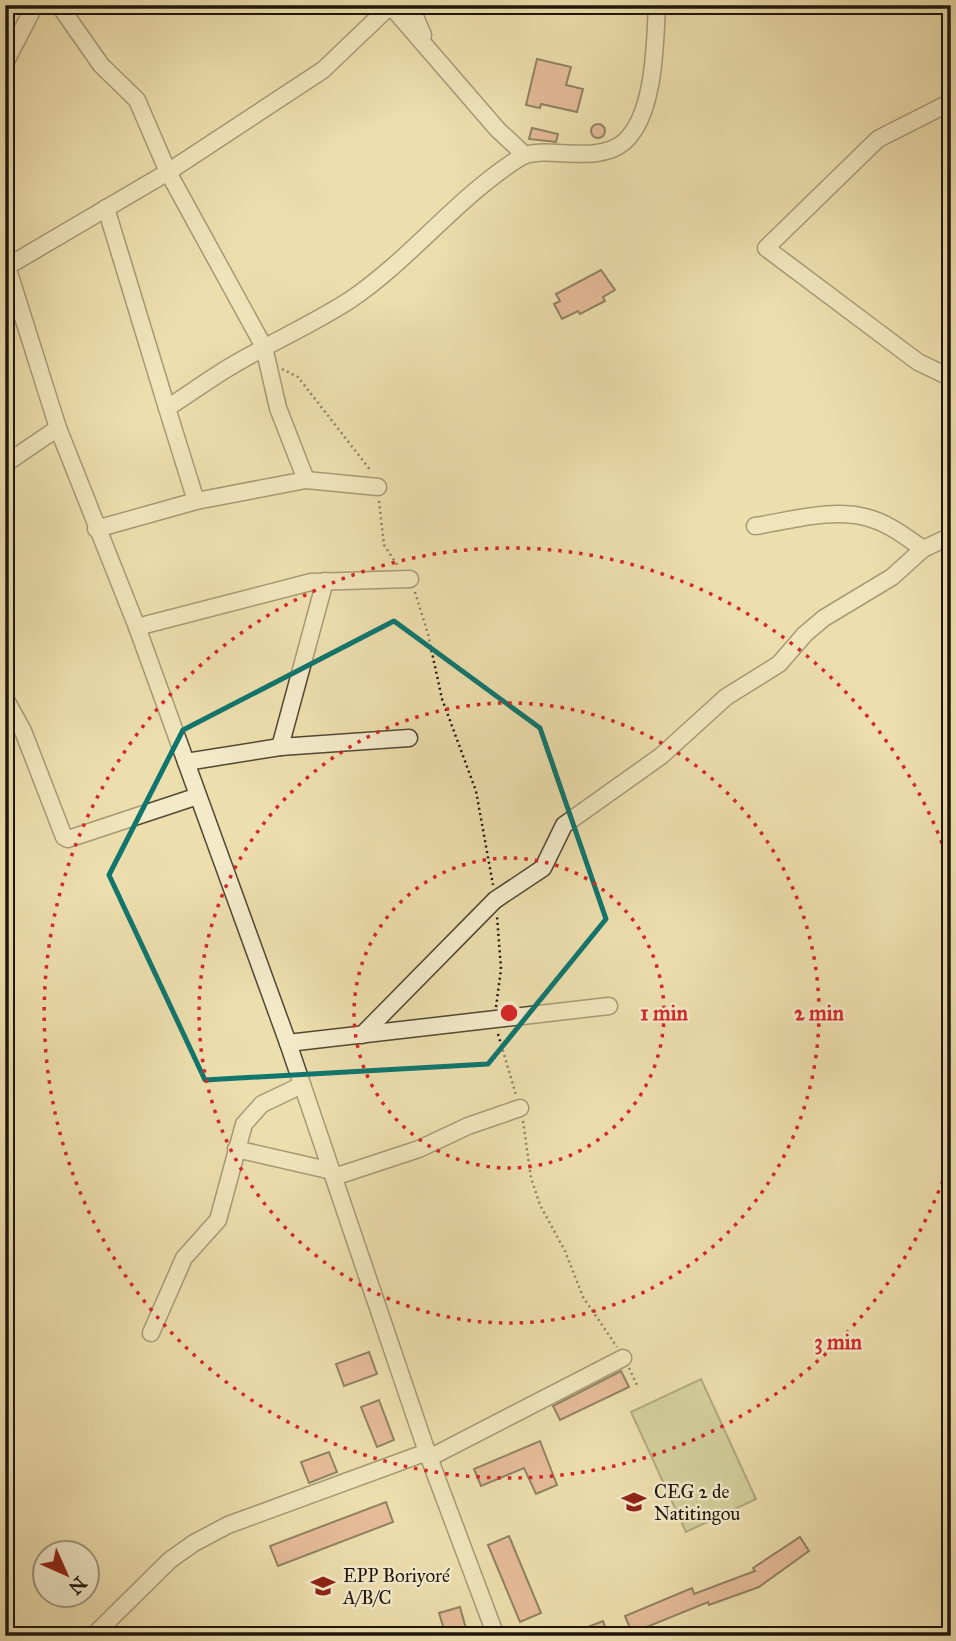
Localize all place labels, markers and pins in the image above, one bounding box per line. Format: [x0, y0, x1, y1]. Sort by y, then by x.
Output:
centre of rings [497, 1001, 521, 1025]
place label: CEG 2 de Natitingou [654, 1480, 741, 1526]
school or university icon: CEG 2 de Natitingou [620, 1488, 648, 1516]
place label: EPP Boriyoré A/B/C [342, 1564, 450, 1609]
school or university icon: EPP Boriyoré A/B/C [309, 1572, 337, 1600]

